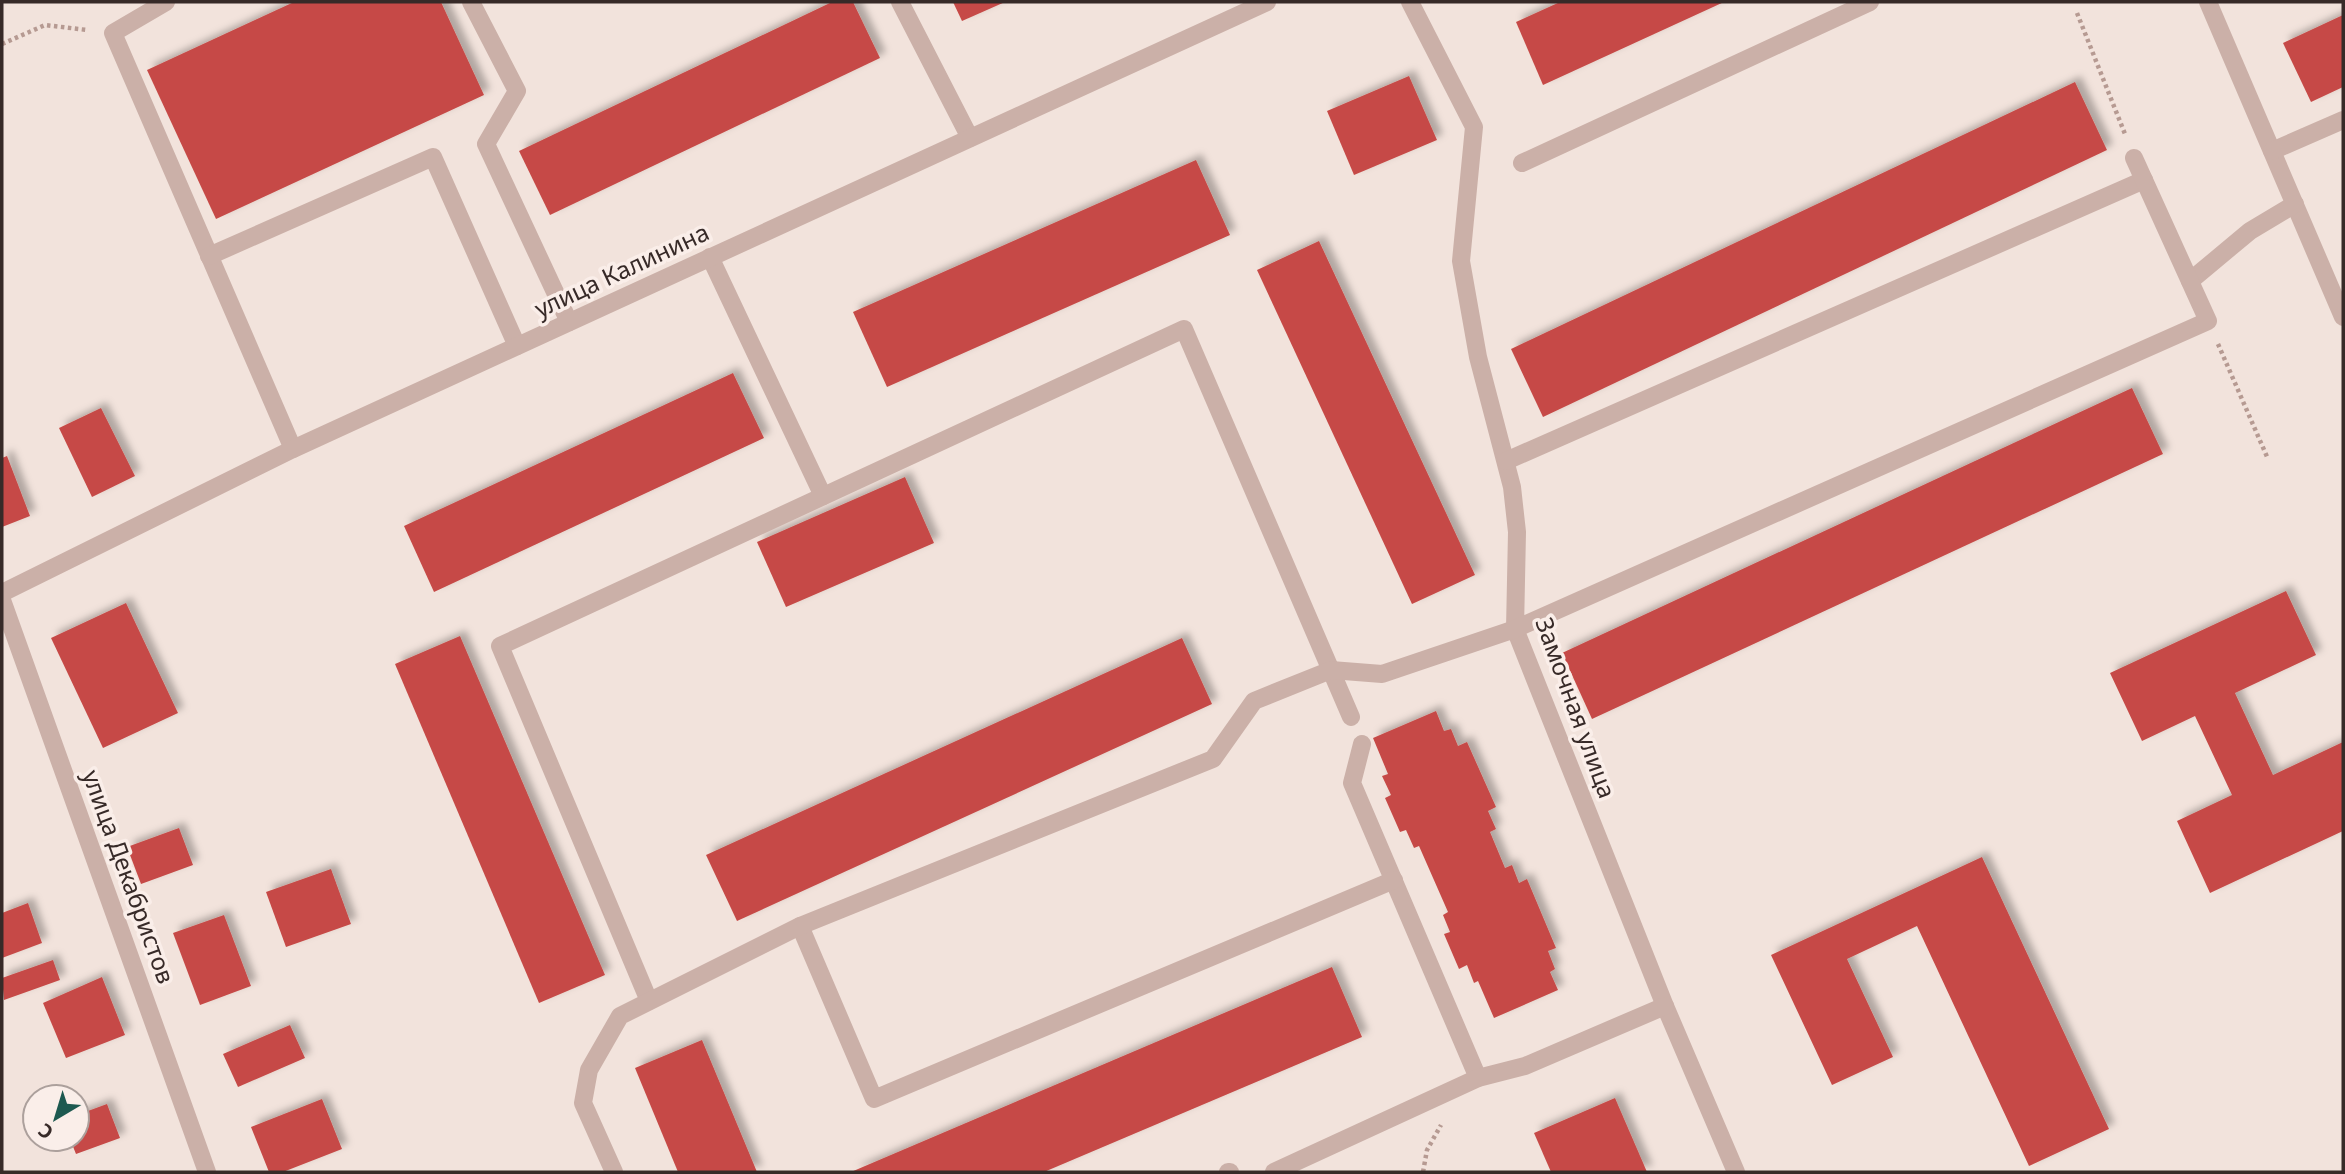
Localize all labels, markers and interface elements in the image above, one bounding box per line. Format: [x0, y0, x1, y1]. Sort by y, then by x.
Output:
street label: улица Калинина [529, 215, 714, 325]
street label: Замочная улица [1528, 613, 1624, 802]
street label: улица Декабристов [75, 765, 183, 988]
north arrow [21, 1083, 91, 1153]
text: С [33, 1117, 58, 1145]

